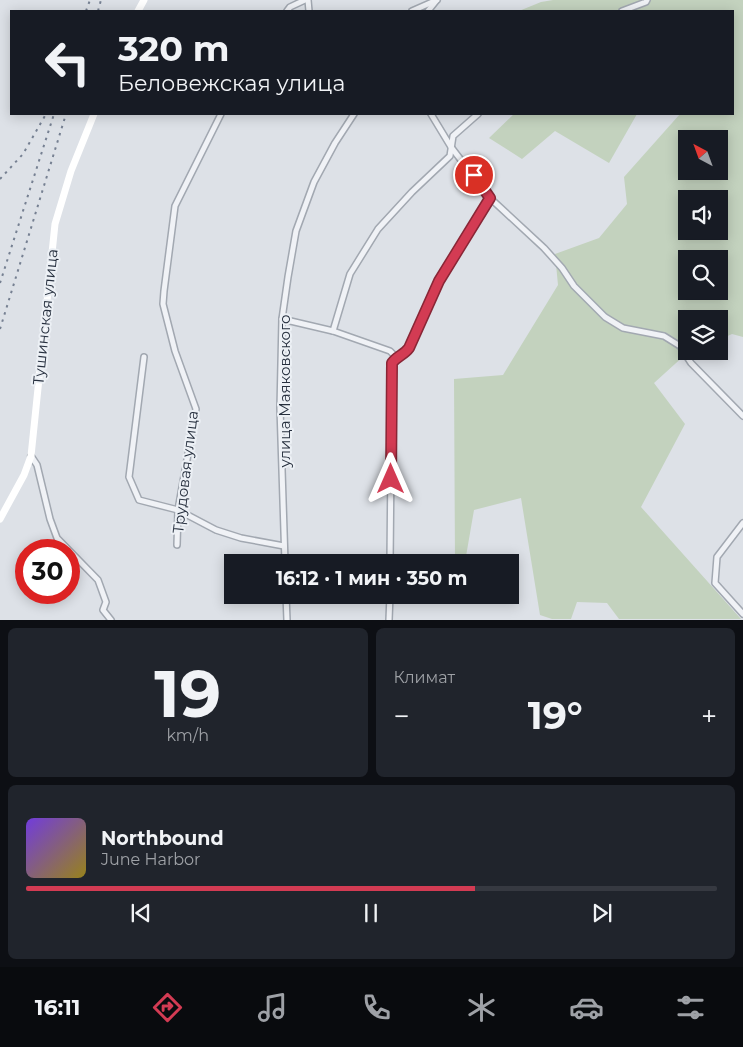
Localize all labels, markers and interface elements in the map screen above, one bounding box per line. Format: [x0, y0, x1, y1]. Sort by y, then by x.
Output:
text: 320 m [118, 27, 230, 70]
icon: left [35, 30, 100, 95]
text: Беловежская улица [118, 70, 345, 97]
north arrow [678, 130, 728, 180]
map controls [678, 130, 728, 360]
pin [453, 154, 495, 196]
icon: arrive [460, 161, 488, 189]
button: sound [678, 190, 728, 240]
street label: Тушинская улица [28, 248, 62, 386]
button: search [678, 250, 728, 300]
button: layers [678, 310, 728, 360]
street label: улица Маяковского [275, 315, 294, 468]
street label: Трудовая улица [168, 409, 202, 535]
position arrow [364, 452, 416, 504]
speed limit sign: 30 [15, 539, 80, 604]
text: 16:12 · 1 мин · 350 m [276, 567, 467, 590]
text: 19 [154, 654, 221, 733]
text: Климат [394, 668, 455, 687]
text: 19° [528, 692, 583, 739]
text: − [394, 699, 410, 733]
text: + [701, 699, 717, 733]
text: km/h [166, 726, 209, 745]
text: Northbound [101, 827, 224, 850]
text: June Harbor [101, 850, 200, 869]
icon: previous [127, 899, 155, 927]
icon: pause [357, 899, 385, 927]
icon: next [588, 899, 616, 927]
icon: directions [150, 990, 185, 1025]
icon: music [255, 990, 290, 1025]
icon: phone [359, 990, 394, 1025]
icon: climate [464, 990, 499, 1025]
icon: car [569, 990, 604, 1025]
icon: filters [673, 990, 708, 1025]
text: 16:11 [35, 994, 80, 1021]

